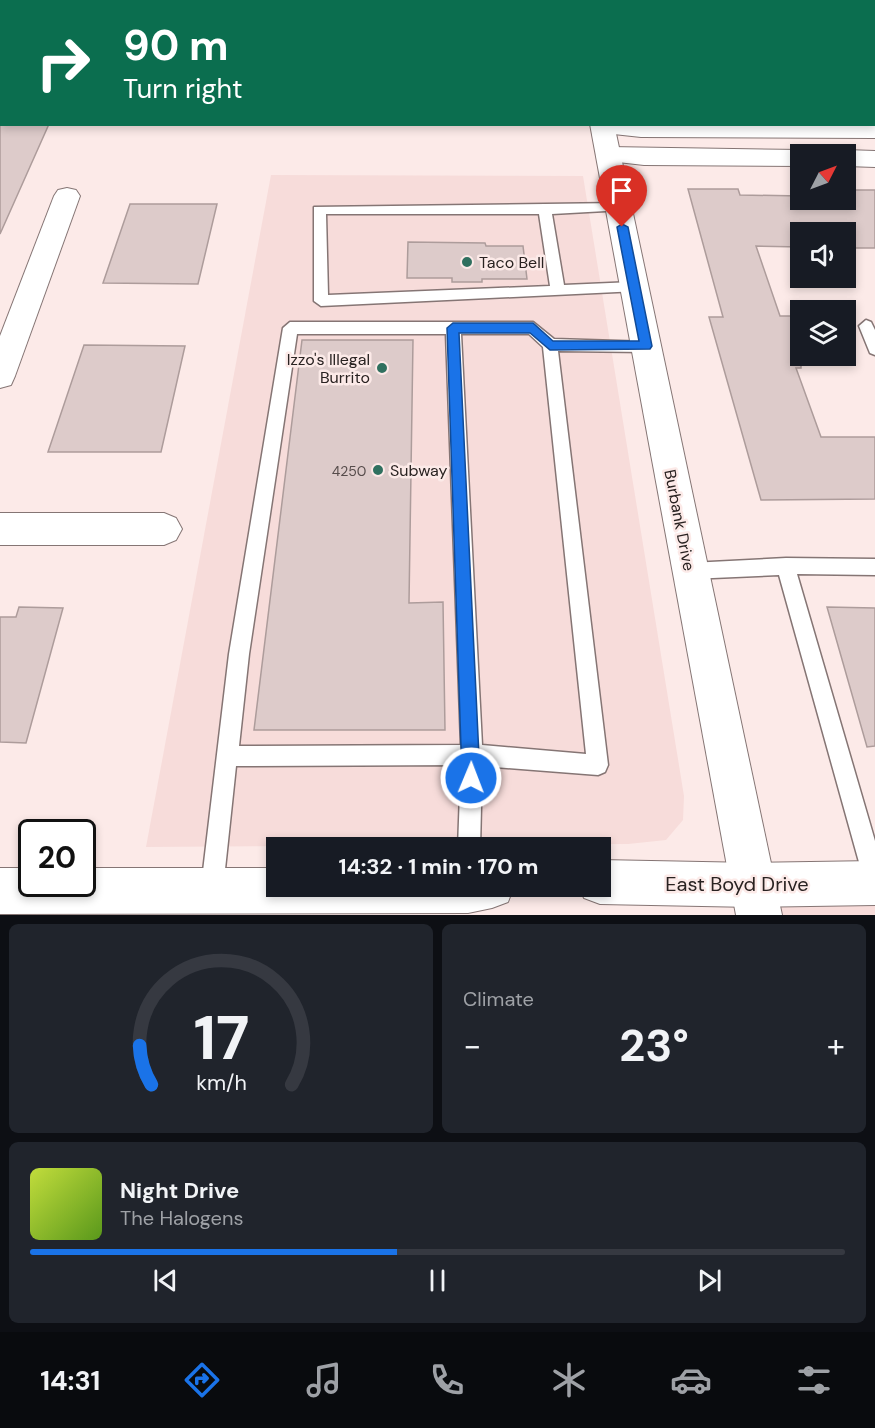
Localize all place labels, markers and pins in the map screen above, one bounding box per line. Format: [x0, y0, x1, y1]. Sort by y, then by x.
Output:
pin [596, 165, 647, 227]
place label: Taco Bell [479, 252, 544, 273]
marker: Taco Bell [460, 255, 474, 269]
place label: Izzo's Illegal Burrito [287, 349, 370, 388]
marker: Izzo's Illegal Burrito [375, 361, 389, 375]
place label: Subway [390, 460, 448, 481]
marker: Subway [371, 463, 385, 477]

